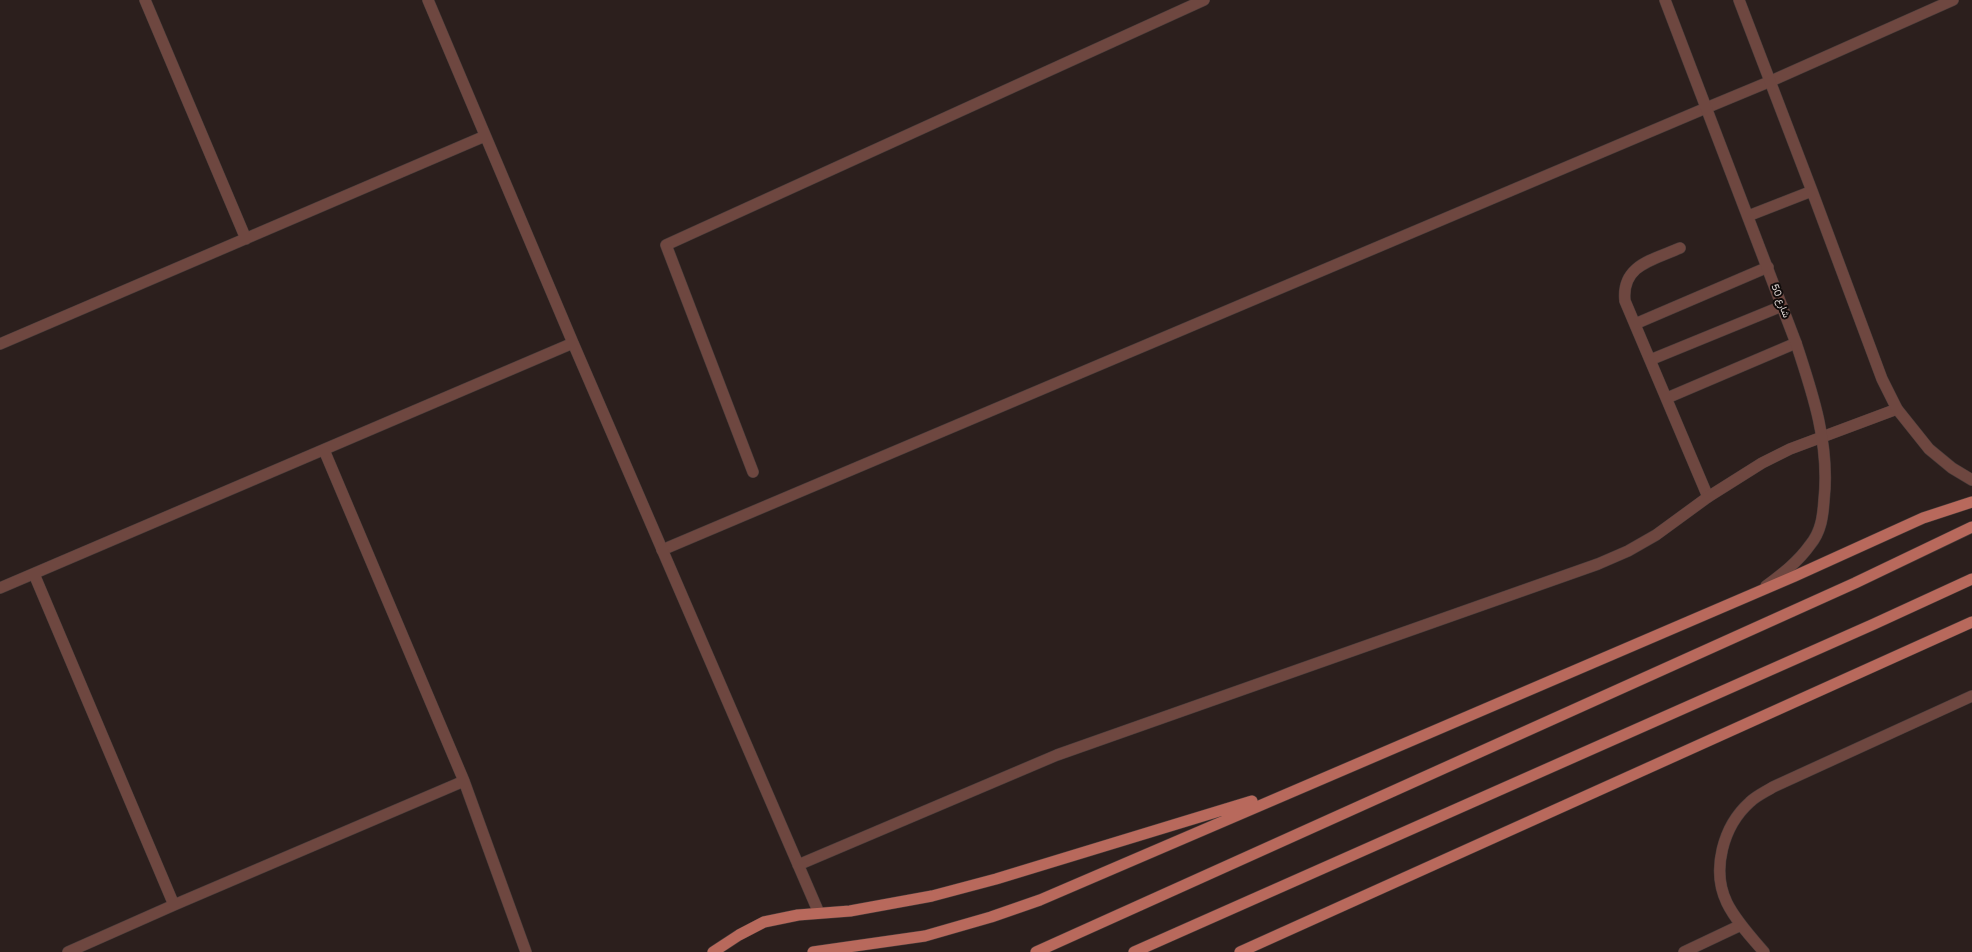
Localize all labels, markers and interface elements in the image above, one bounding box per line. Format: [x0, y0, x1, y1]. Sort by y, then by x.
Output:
street label: شارع 50 [1768, 282, 1792, 320]

